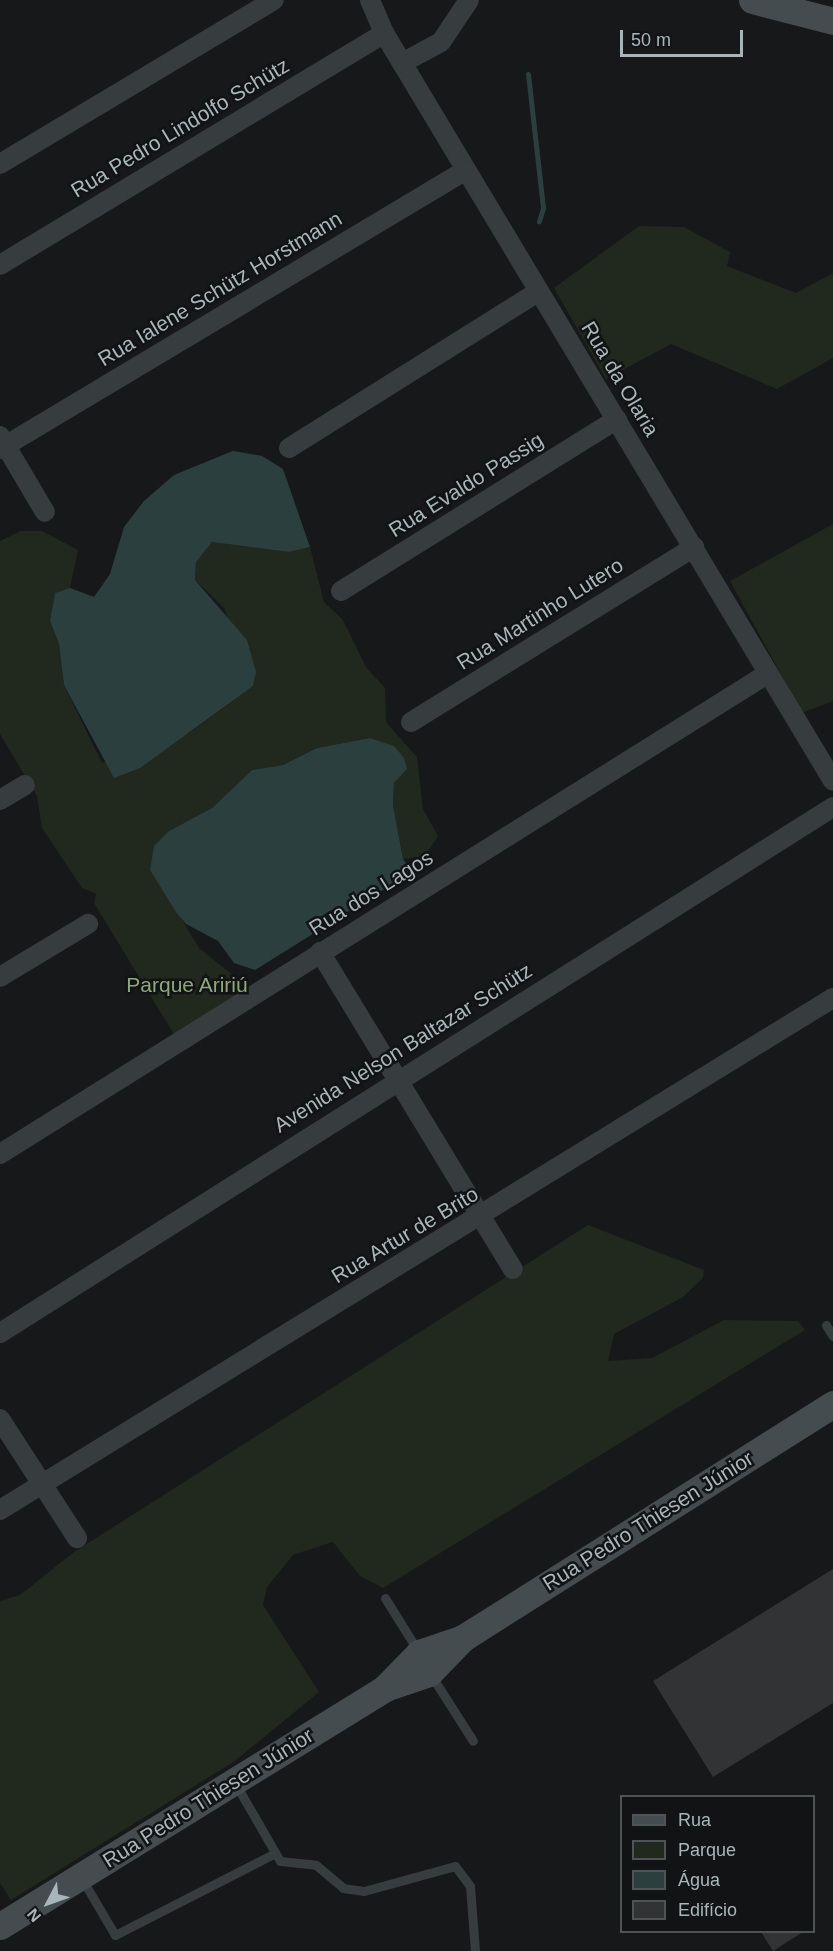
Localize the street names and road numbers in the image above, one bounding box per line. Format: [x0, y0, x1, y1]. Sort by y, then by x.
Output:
street label: Rua Pedro Lindolfo Schütz [66, 53, 294, 203]
street label: Rua Ialene Schütz Horstmann [93, 206, 347, 372]
street label: Rua da Olaria [576, 317, 664, 441]
street label: Rua Evaldo Passig [384, 427, 548, 543]
street label: Rua Martinho Lutero [452, 553, 628, 675]
street label: Rua dos Lagos [304, 845, 438, 941]
street label: Avenida Nelson Baltazar Schütz [269, 958, 537, 1138]
street label: Rua Artur de Brito [326, 1181, 484, 1289]
street label: Rua Pedro Thiesen Júnior [538, 1446, 758, 1596]
street label: Rua Pedro Thiesen Júnior [98, 1723, 318, 1873]

